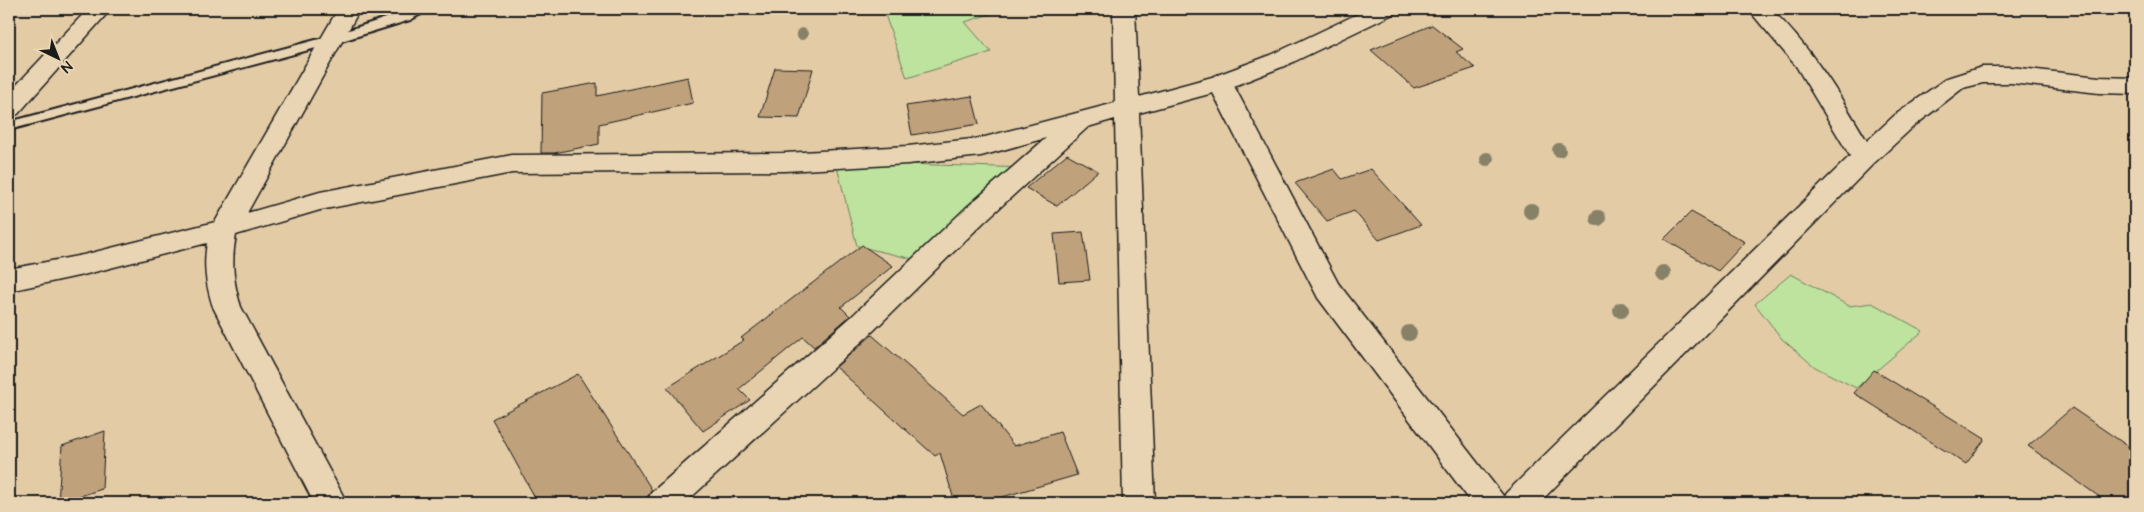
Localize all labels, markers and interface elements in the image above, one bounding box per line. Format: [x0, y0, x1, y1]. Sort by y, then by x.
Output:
north arrow [32, 32, 82, 82]
text: N [56, 56, 76, 77]

